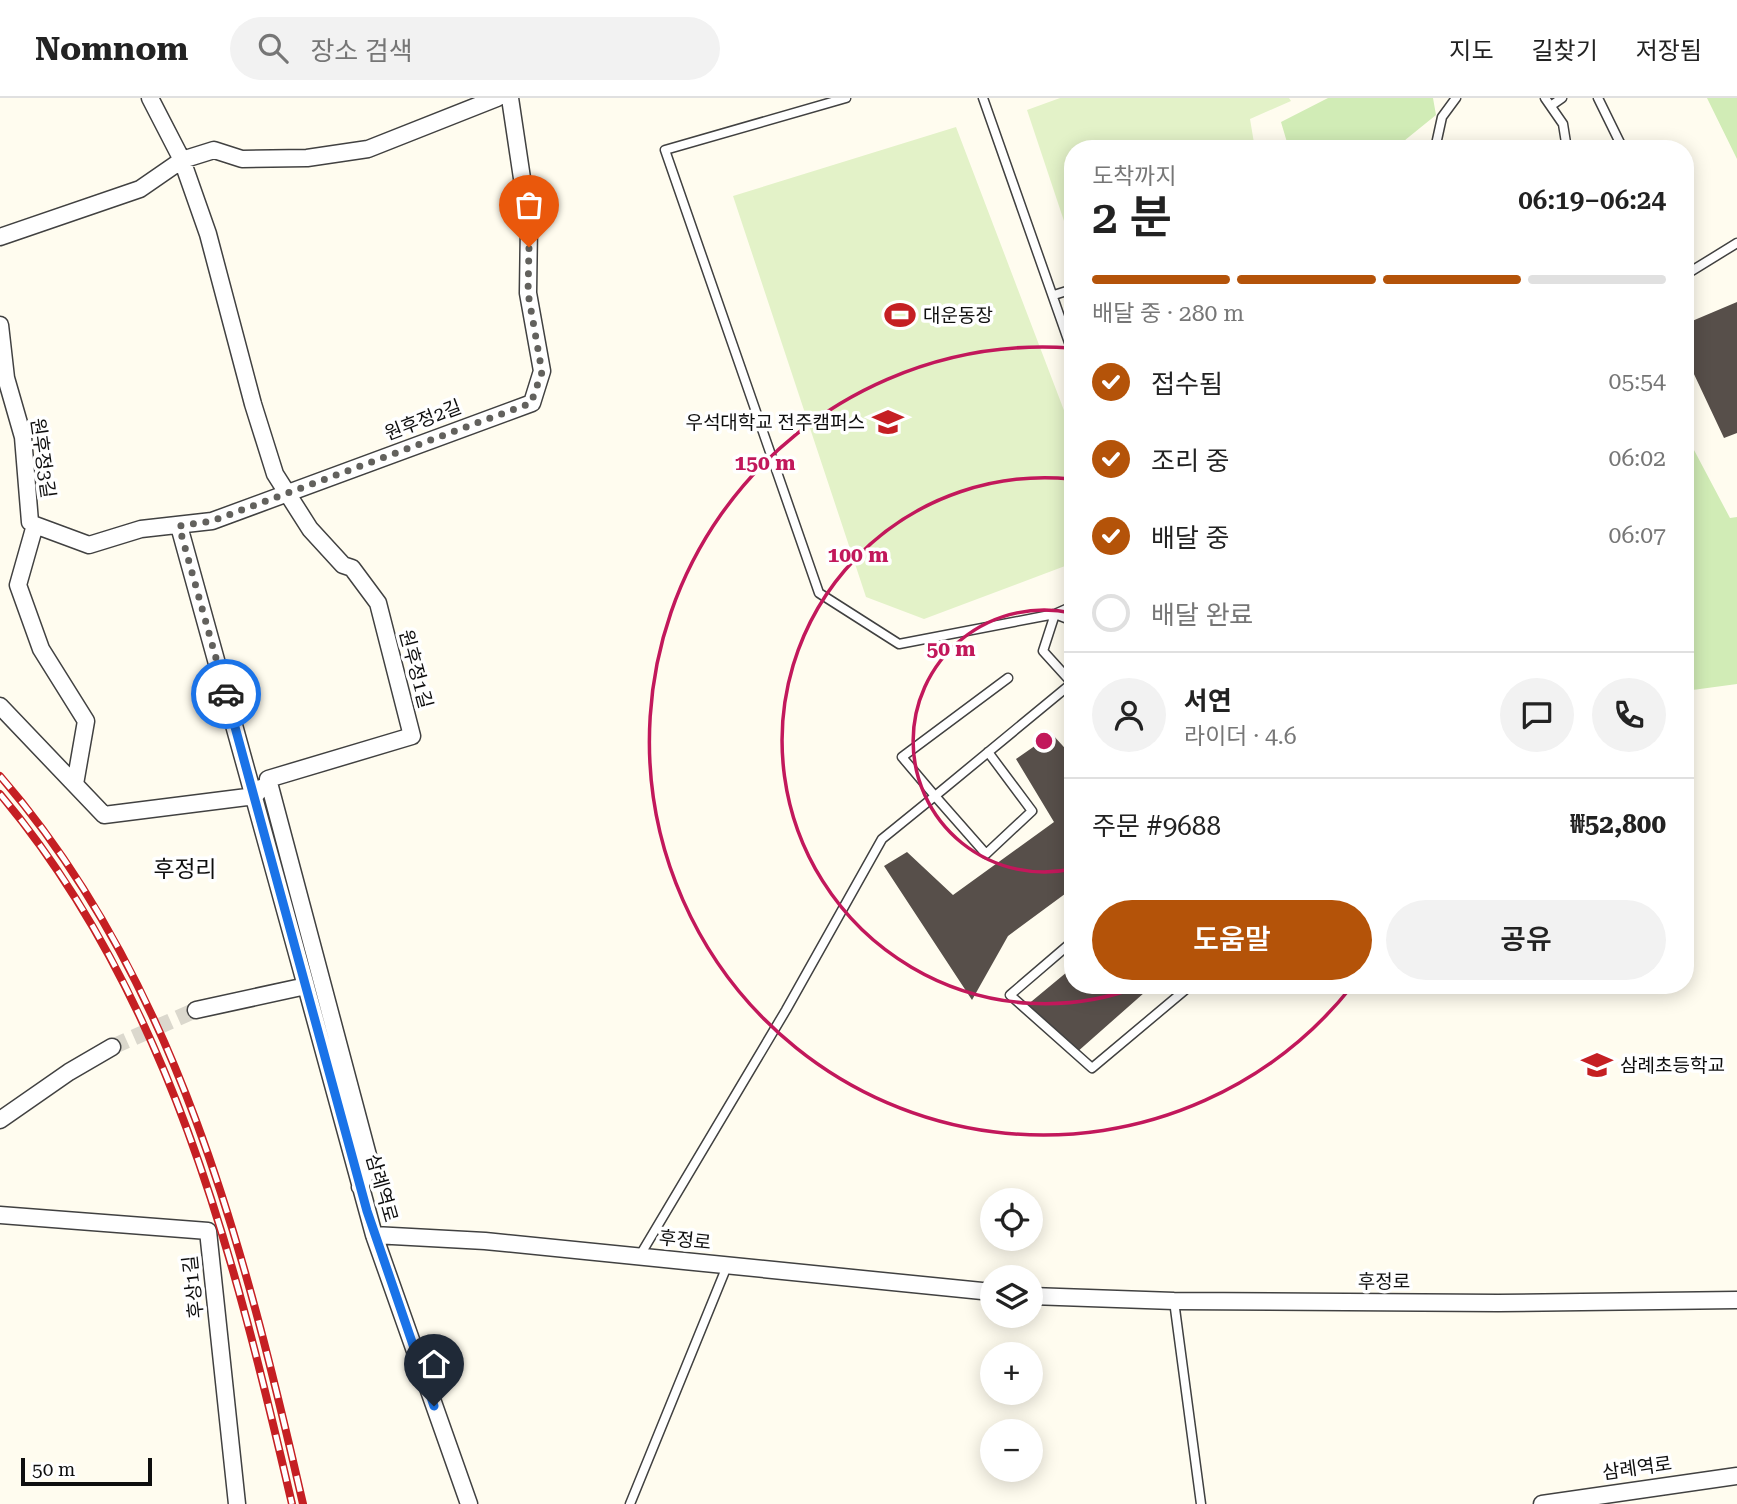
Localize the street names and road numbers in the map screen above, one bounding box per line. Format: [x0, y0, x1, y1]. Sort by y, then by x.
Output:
street label: 원후정2길 [381, 395, 465, 445]
street label: 원후정3길 [26, 417, 60, 499]
street label: 원후정1길 [394, 627, 438, 711]
street label: 삼례역로 [361, 1151, 403, 1225]
street label: 후정로 [658, 1226, 712, 1254]
street label: 후상1길 [178, 1254, 208, 1320]
street label: 후정로 [1358, 1270, 1410, 1293]
street label: 삼례역로 [1601, 1452, 1673, 1484]

